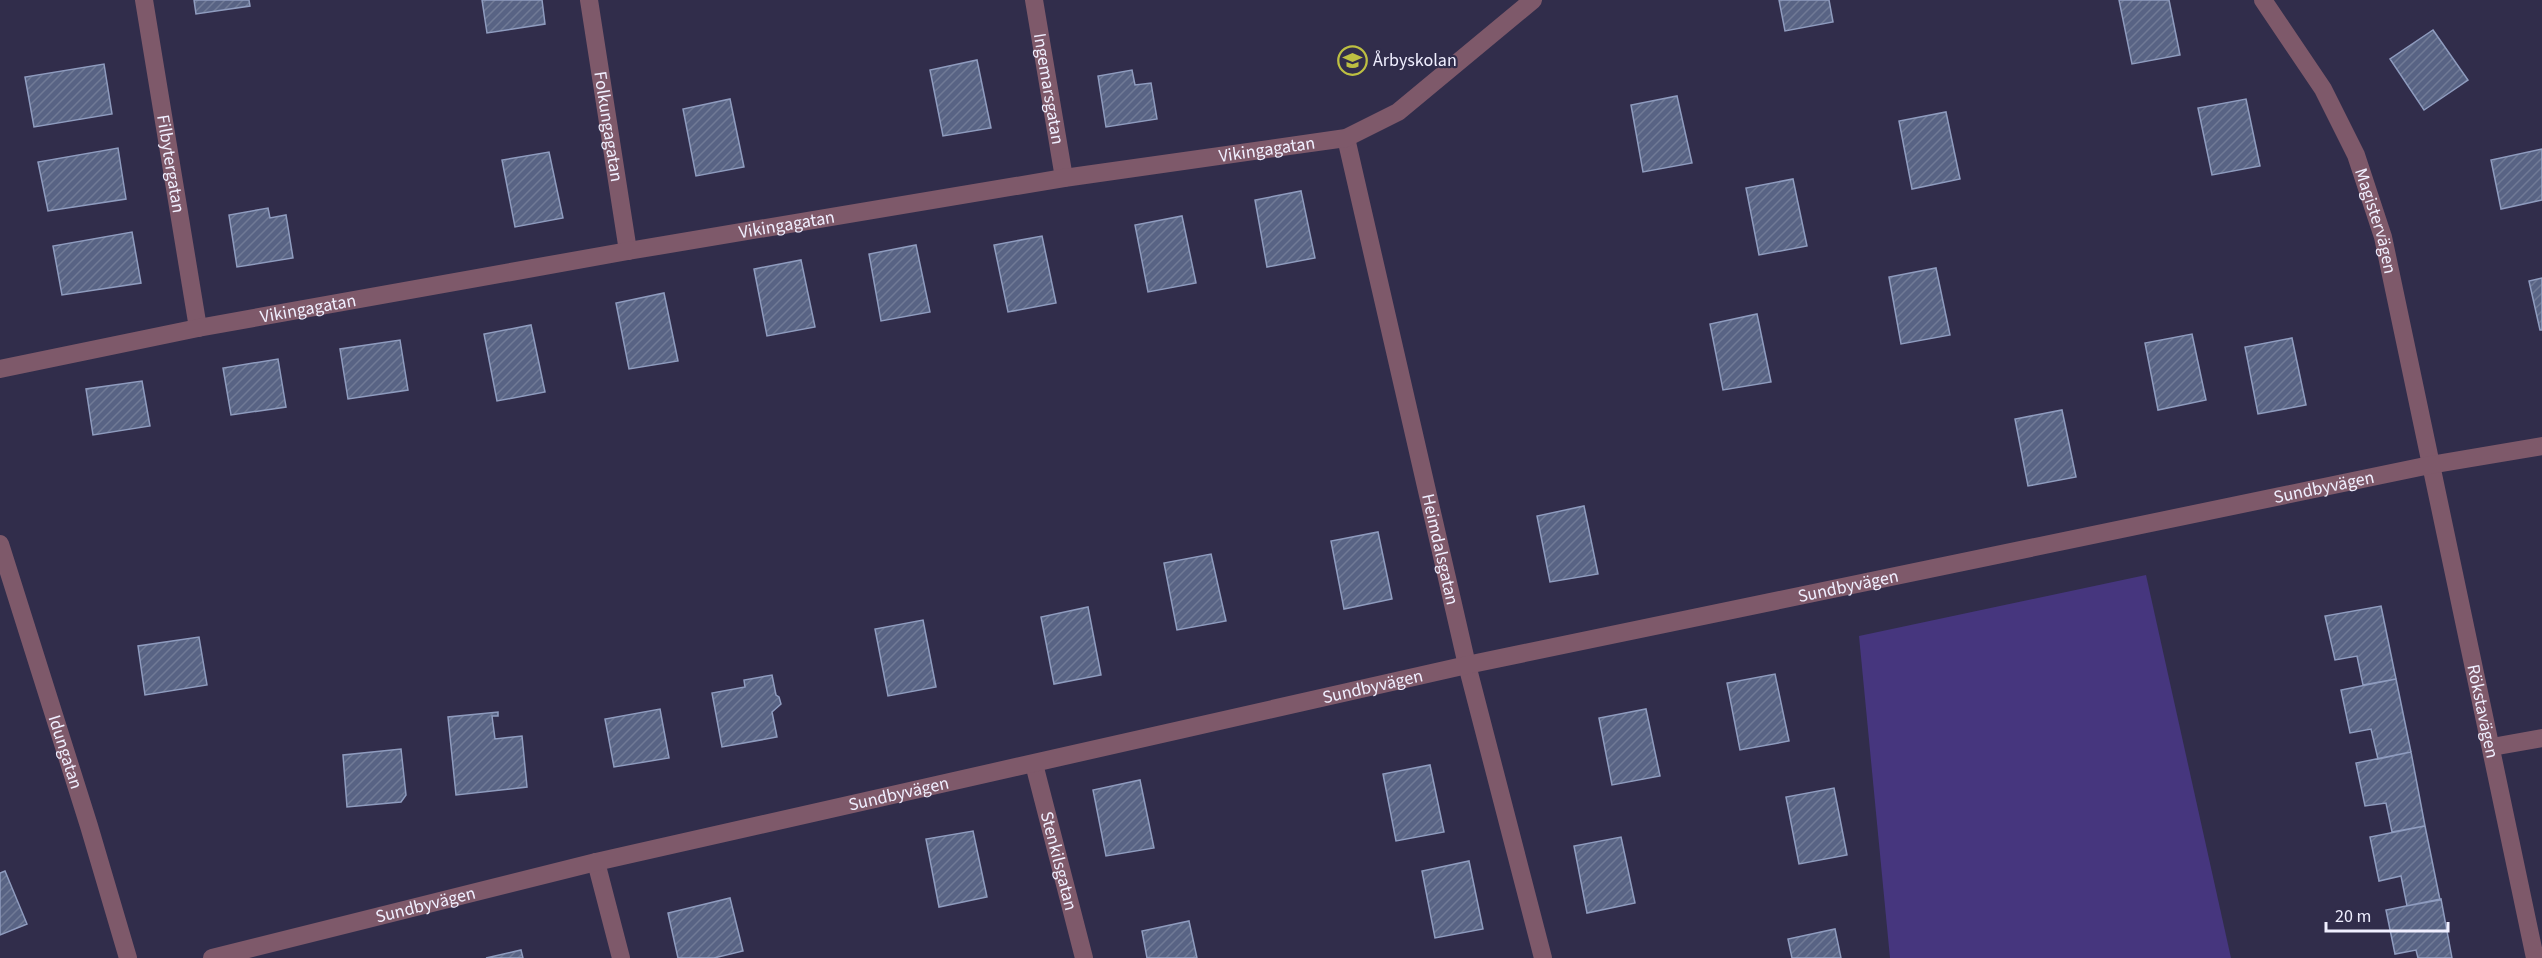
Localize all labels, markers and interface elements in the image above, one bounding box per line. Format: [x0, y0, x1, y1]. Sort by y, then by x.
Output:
street label: Ingemarsgatan [1027, 31, 1071, 146]
school or university icon: Årbyskolan [1336, 44, 1368, 76]
place label: Årbyskolan [1373, 48, 1457, 73]
street label: Folkungagatan [588, 69, 630, 183]
street label: Filbytergatan [151, 113, 191, 215]
street label: Vikingagatan [1217, 130, 1317, 168]
street label: Magistervägen [2349, 165, 2403, 276]
street label: Vikingagatan [737, 204, 837, 245]
street label: Vikingagatan [258, 287, 358, 329]
street label: Sundbyvägen [2271, 464, 2377, 510]
street label: Heimdalsgatan [1416, 491, 1465, 607]
street label: Sundbyvägen [1795, 563, 1901, 609]
street label: Rökstavägen [2461, 662, 2505, 760]
street label: Sundbyvägen [1320, 663, 1425, 710]
street label: Idungatan [42, 712, 89, 792]
street label: Sundbyvägen [846, 770, 951, 817]
street label: Stenkilsgatan [1034, 809, 1084, 913]
street label: Sundbyvägen [373, 880, 478, 929]
scale bar [2326, 895, 2448, 933]
text: 20 m [2335, 904, 2371, 929]

